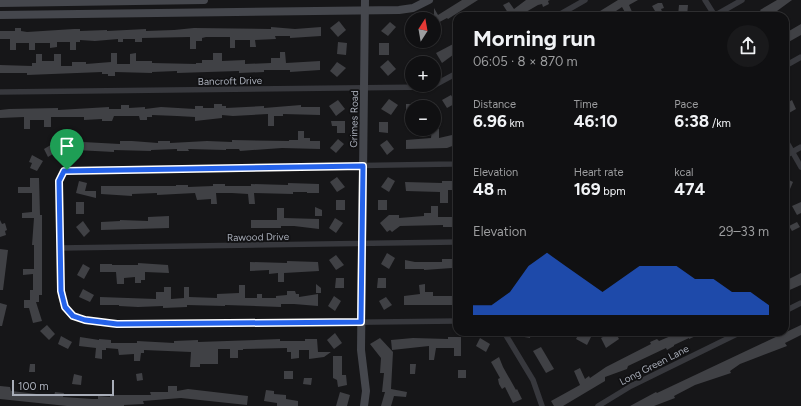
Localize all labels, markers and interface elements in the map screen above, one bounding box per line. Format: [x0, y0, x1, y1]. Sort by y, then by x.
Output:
north arrow [405, 12, 441, 48]
map controls [405, 12, 441, 136]
text: Morning run [473, 25, 596, 52]
button: share [727, 25, 769, 67]
text: 06:05 · 8 × 870 m [473, 54, 578, 69]
button: + [405, 56, 441, 92]
street label: Bancroft Drive [198, 74, 263, 88]
street label: Grimes Road [347, 90, 361, 148]
text: Distance [473, 98, 516, 111]
text: Time [574, 98, 598, 111]
text: Pace [674, 98, 698, 111]
button: − [405, 100, 441, 136]
text: 6.96 [473, 111, 507, 131]
text: 46:10 [574, 111, 618, 131]
text: 6:38 [674, 111, 709, 131]
text: km [507, 117, 524, 130]
text: /km [709, 117, 731, 130]
pin [50, 129, 84, 170]
icon: arrive [56, 135, 78, 157]
text: Elevation [473, 166, 518, 179]
text: Heart rate [574, 166, 624, 179]
text: kcal [674, 166, 694, 179]
text: 48 [473, 179, 494, 199]
text: 169 [574, 179, 601, 199]
text: 474 [674, 179, 705, 199]
text: m [494, 185, 506, 198]
text: bpm [601, 185, 626, 198]
text: Elevation [473, 224, 526, 239]
text: 29–33 m [719, 224, 769, 239]
street label: Rawood Drive [227, 230, 290, 244]
street label: Long Green Lane [617, 342, 691, 388]
scale bar [12, 378, 114, 397]
text: 100 m [18, 380, 49, 393]

